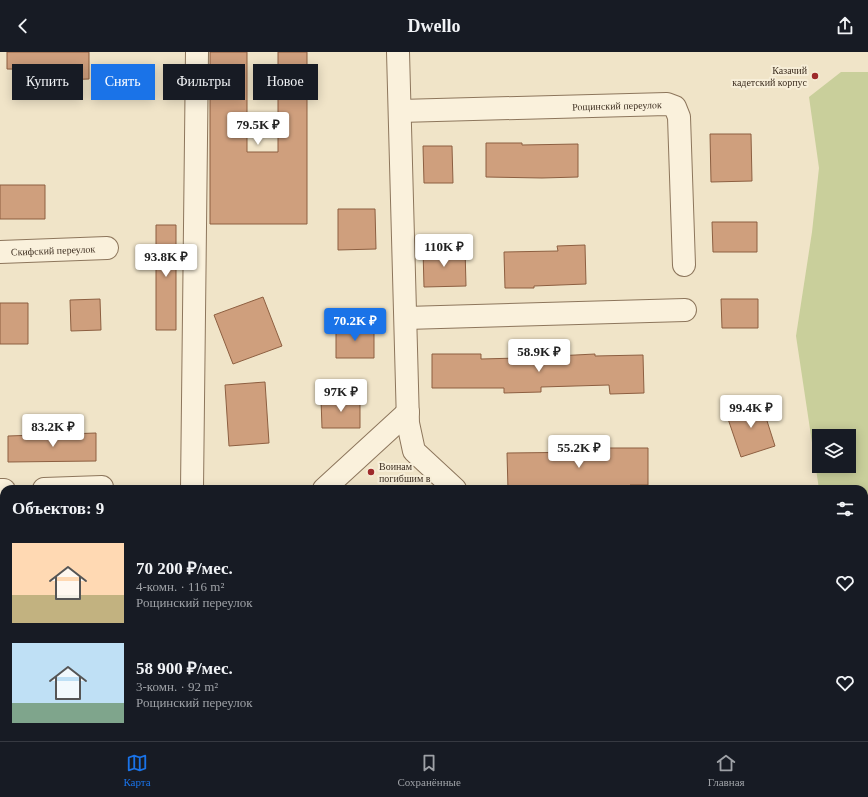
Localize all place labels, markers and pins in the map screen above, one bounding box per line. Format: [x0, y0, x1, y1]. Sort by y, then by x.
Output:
place label: Казачий кадетский корпус [732, 65, 808, 88]
marker: Казачий кадетский корпус [810, 71, 820, 81]
pin: 79.5K ₽ [221, 112, 295, 146]
pin: 110K ₽ [411, 234, 477, 268]
pin: 93.8K ₽ [129, 244, 203, 278]
pin: 70.2K ₽ [318, 308, 392, 342]
pin: 58.9K ₽ [502, 339, 576, 373]
pin: 97K ₽ [313, 379, 369, 413]
pin: 99.4K ₽ [714, 395, 788, 429]
pin: 83.2K ₽ [16, 414, 90, 448]
pin: 55.2K ₽ [542, 435, 616, 469]
place label: Воинам погибшим в [379, 461, 431, 484]
marker: Воинам погибшим в [366, 467, 376, 477]

